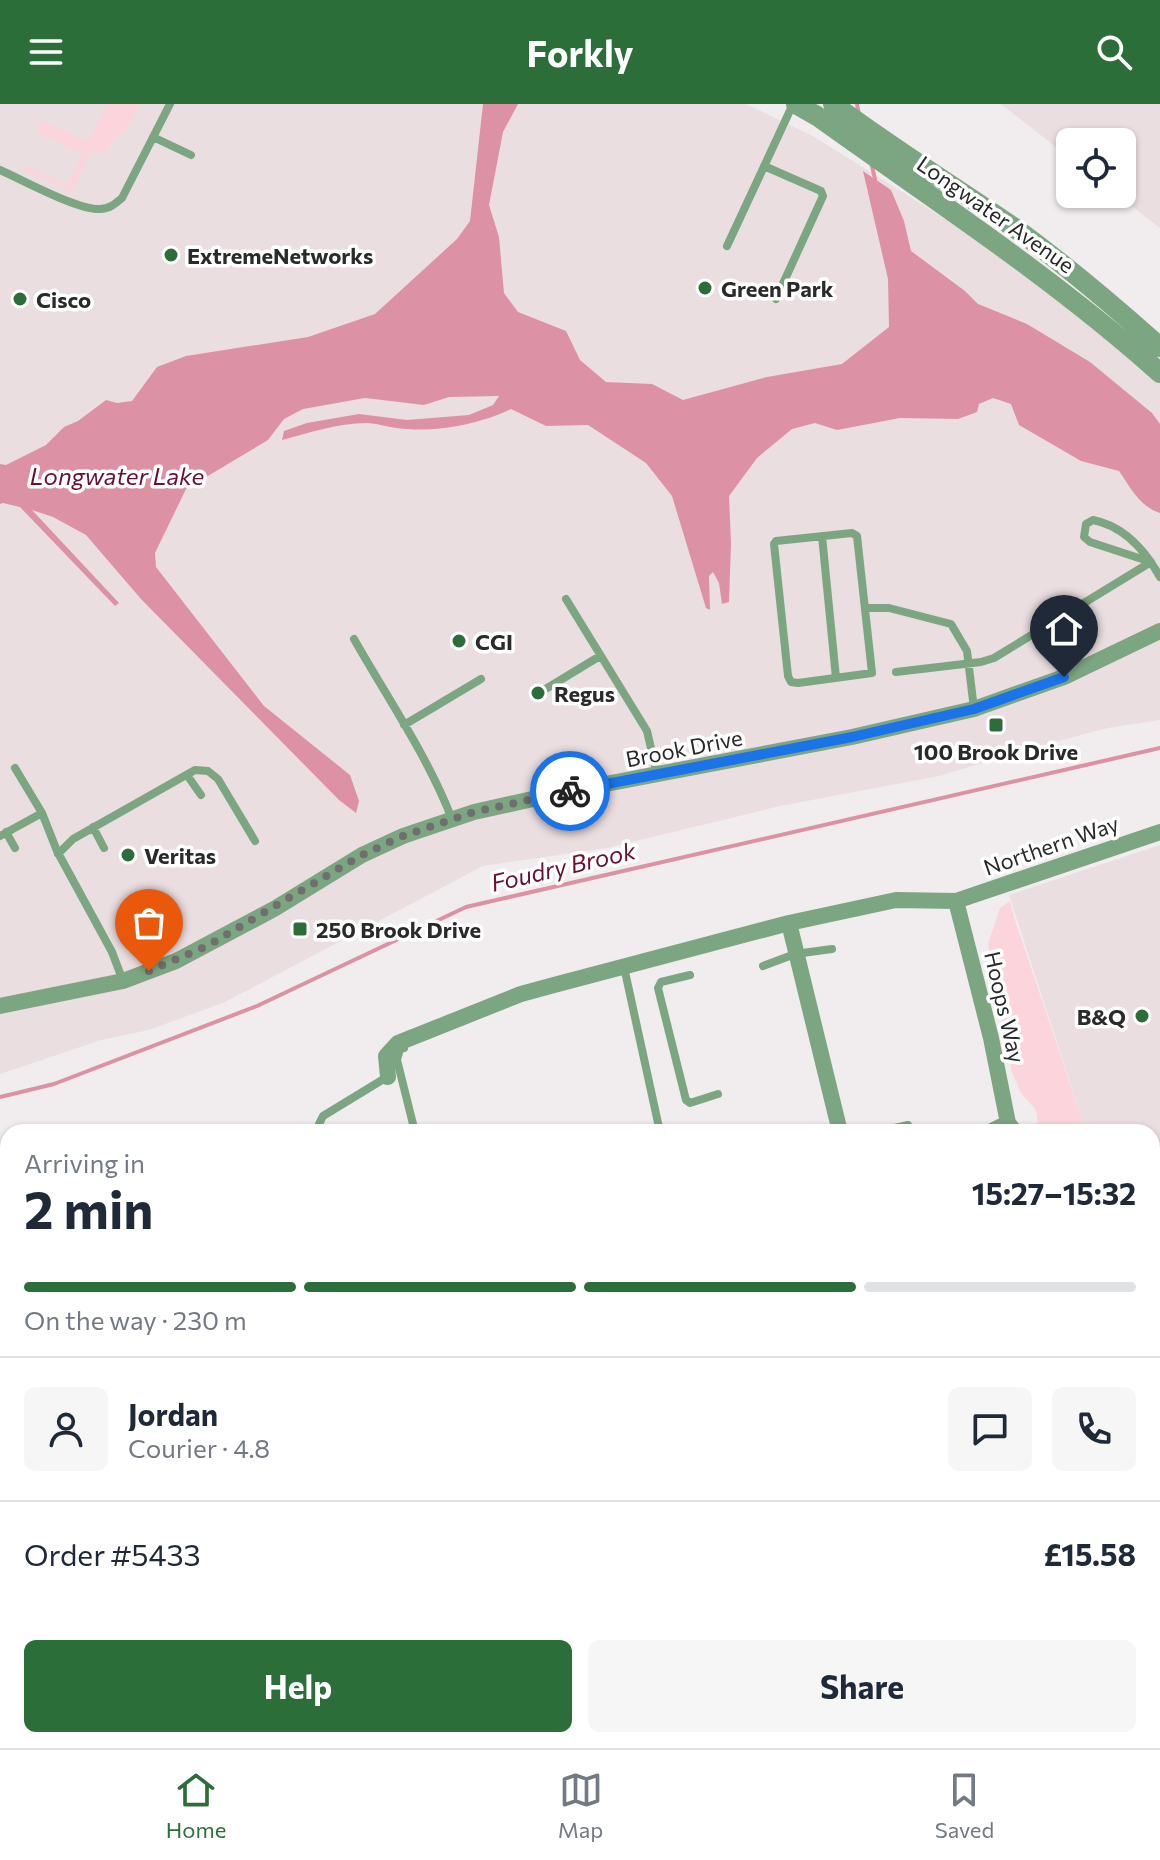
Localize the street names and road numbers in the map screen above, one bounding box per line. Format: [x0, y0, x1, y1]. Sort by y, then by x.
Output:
street label: Longwater Avenue [912, 150, 1080, 278]
street label: Brook Drive [623, 723, 745, 773]
street label: Northern Way [980, 809, 1122, 881]
street label: Hoops Way [979, 949, 1031, 1065]

